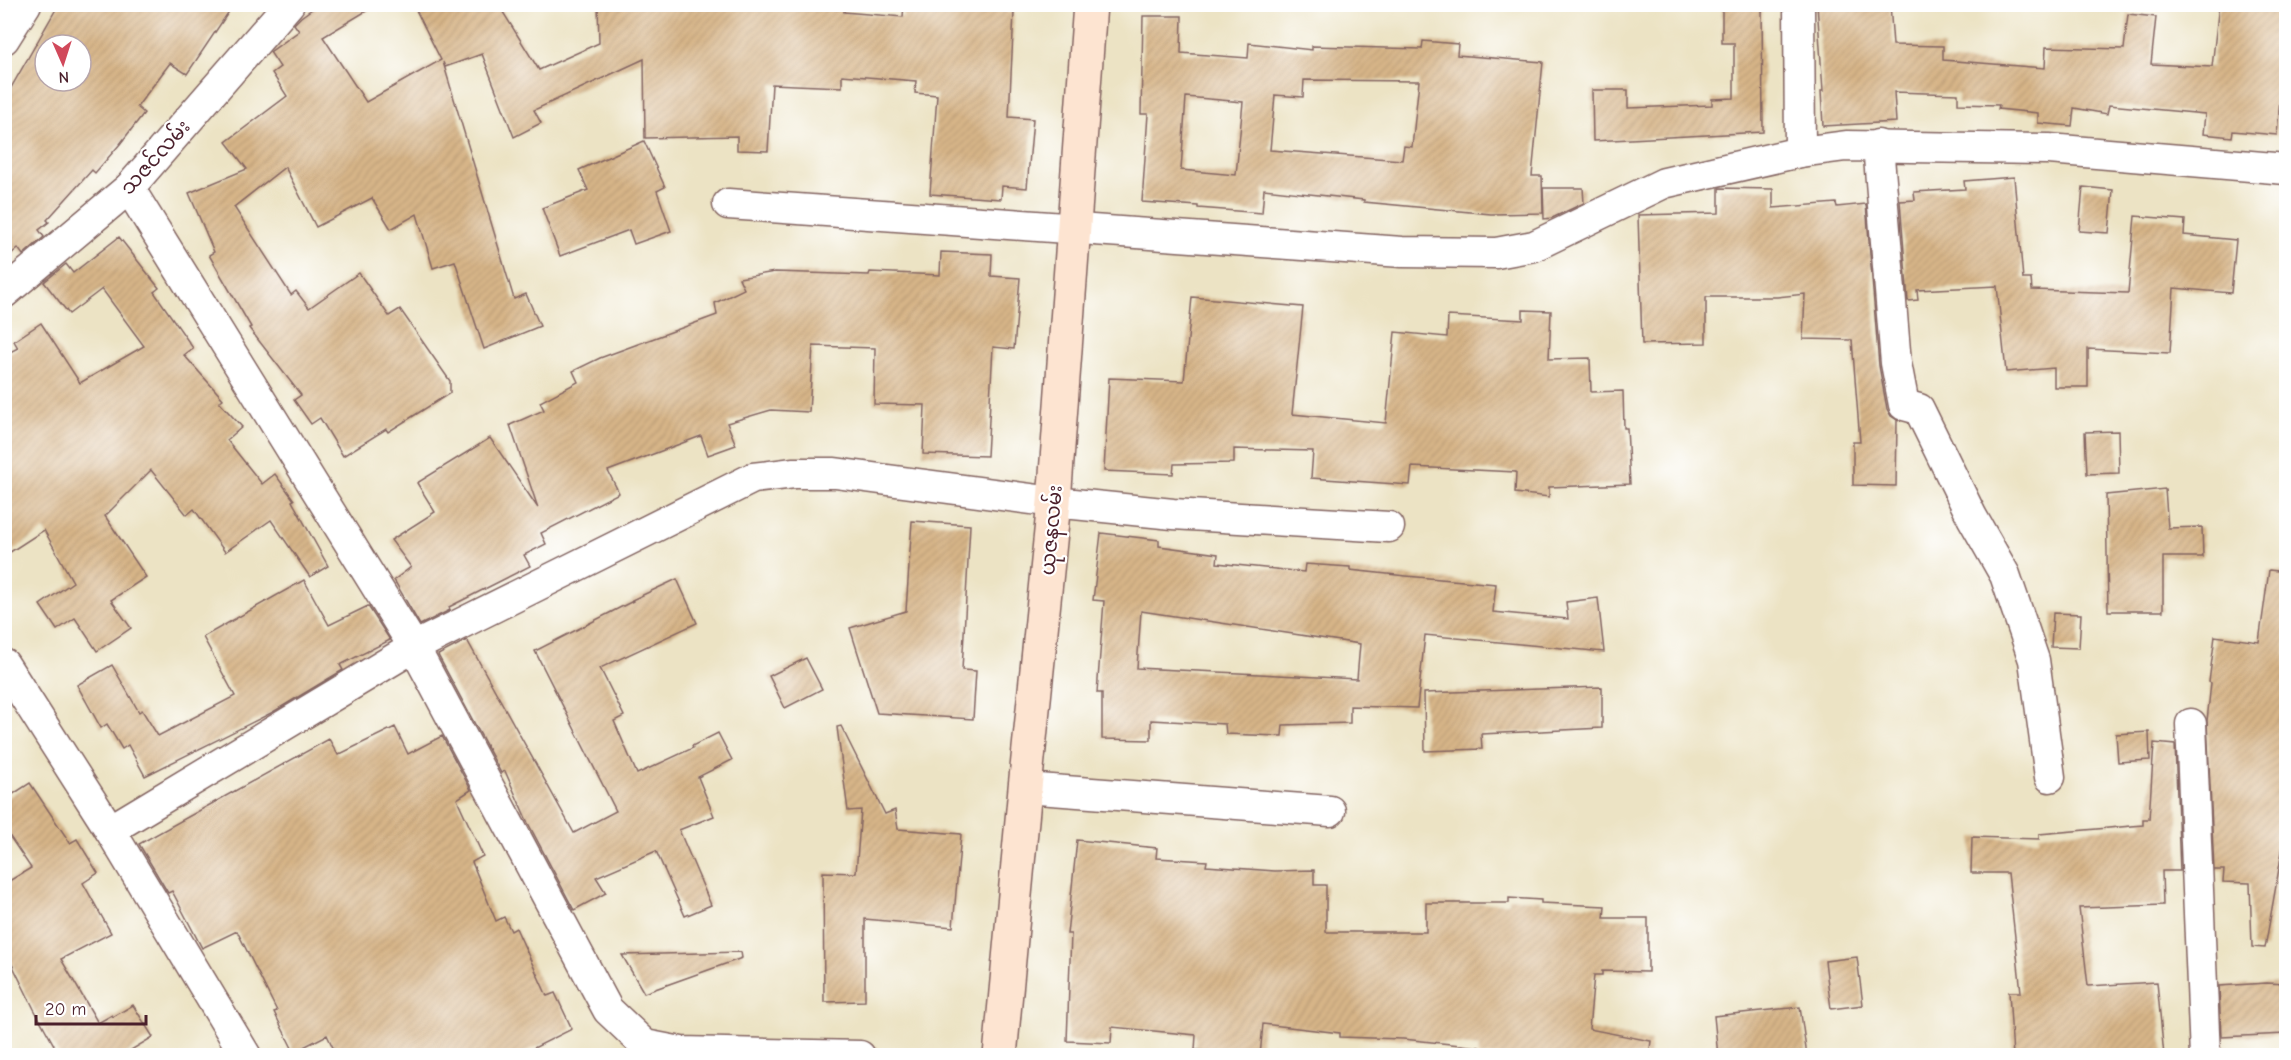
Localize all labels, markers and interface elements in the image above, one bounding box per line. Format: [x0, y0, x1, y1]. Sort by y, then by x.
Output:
north arrow [33, 33, 93, 93]
text: N [58, 68, 69, 86]
street label: သဇင်လမ်း [114, 113, 195, 199]
street label: ယုဇနလမ်း [1033, 484, 1072, 577]
scale bar [36, 988, 146, 1026]
text: 20 m [45, 999, 86, 1020]

